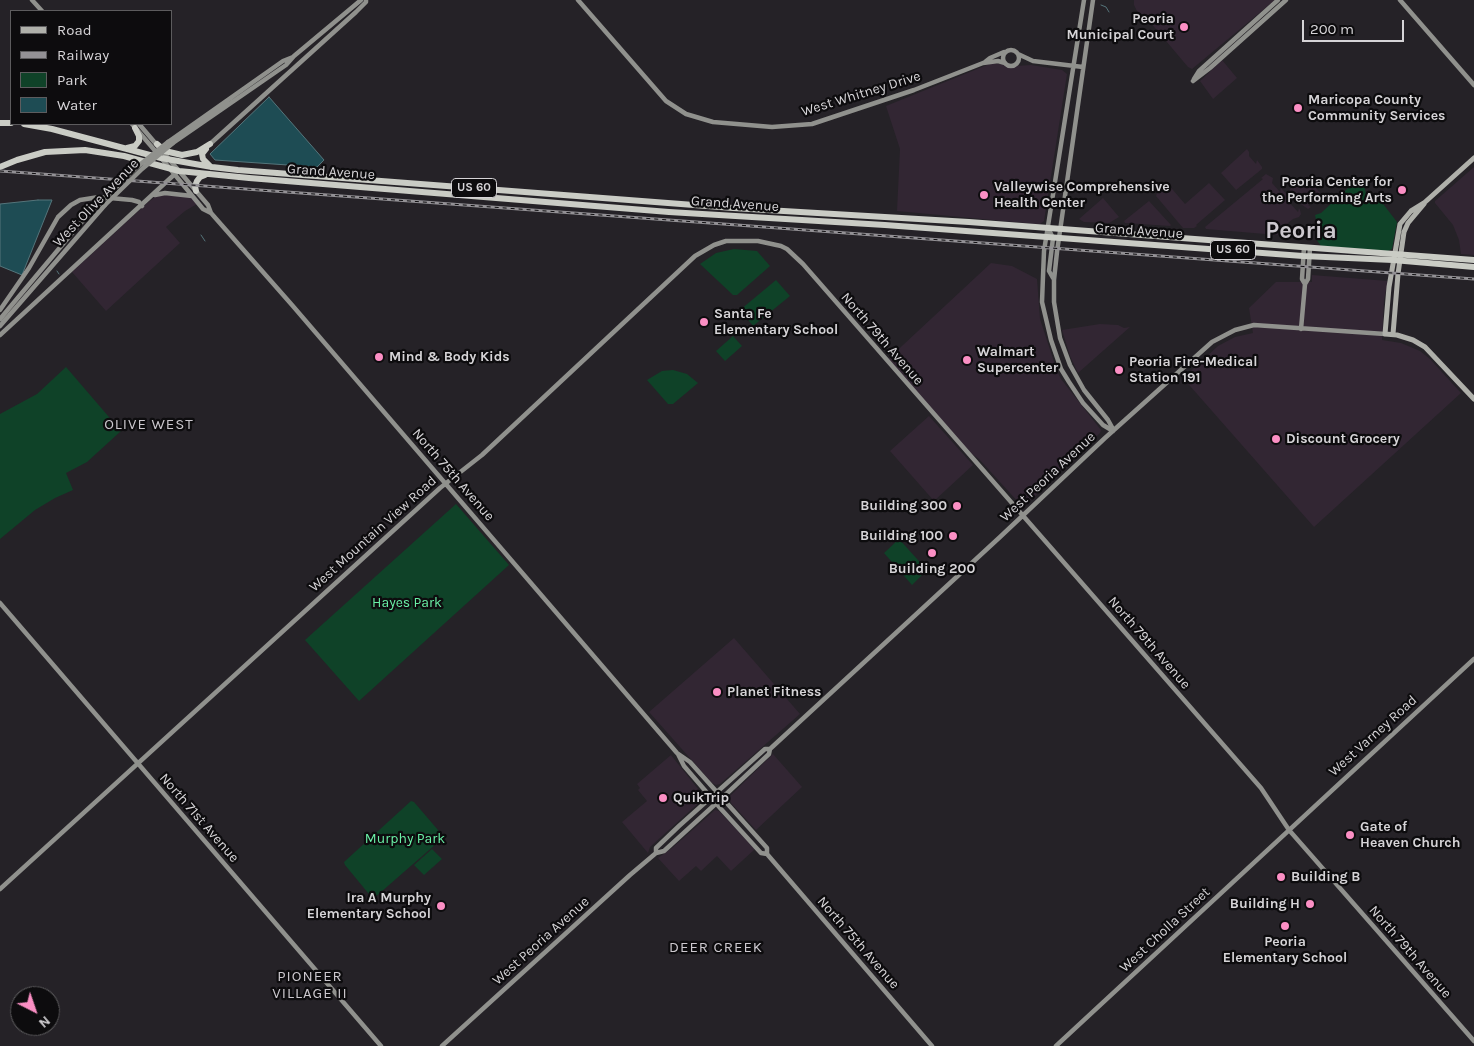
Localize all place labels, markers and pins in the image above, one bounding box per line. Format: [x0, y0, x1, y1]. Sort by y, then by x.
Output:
place label: Peoria Municipal Court [1067, 11, 1174, 44]
marker: Peoria Municipal Court [1178, 21, 1190, 33]
place label: Maricopa County Community Services [1308, 92, 1445, 124]
marker: Maricopa County Community Services [1292, 102, 1304, 114]
place label: Peoria Center for the Performing Arts [1262, 174, 1392, 206]
place label: Valleywise Comprehensive Health Center [994, 179, 1170, 212]
marker: Peoria Center for the Performing Arts [1396, 184, 1408, 196]
marker: Valleywise Comprehensive Health Center [978, 189, 990, 201]
place label: Santa Fe Elementary School [714, 306, 838, 338]
marker: Santa Fe Elementary School [698, 316, 710, 328]
place label: Walmart Supercenter [977, 344, 1058, 377]
place label: Mind & Body Kids [389, 349, 510, 365]
marker: Mind & Body Kids [373, 351, 385, 363]
marker: Walmart Supercenter [961, 354, 973, 366]
place label: Peoria Fire-Medical Station 191 [1129, 354, 1257, 387]
marker: Peoria Fire-Medical Station 191 [1113, 364, 1125, 376]
place label: Discount Grocery [1286, 431, 1400, 447]
marker: Discount Grocery [1270, 433, 1282, 445]
place label: Building 300 [860, 498, 947, 514]
marker: Building 300 [951, 500, 963, 512]
place label: Building 100 [860, 528, 943, 544]
marker: Building 100 [947, 530, 959, 542]
marker: Building 200 [926, 547, 938, 559]
place label: Building 200 [889, 561, 975, 577]
place label: Planet Fitness [727, 684, 821, 700]
marker: Planet Fitness [711, 686, 723, 698]
place label: QuikTrip [673, 790, 729, 806]
marker: QuikTrip [657, 792, 669, 804]
place label: Gate of Heaven Church [1360, 819, 1460, 852]
marker: Gate of Heaven Church [1344, 829, 1356, 841]
place label: Building B [1291, 869, 1360, 885]
marker: Building B [1275, 871, 1287, 883]
place label: Ira A Murphy Elementary School [307, 890, 431, 922]
place label: Building H [1230, 896, 1300, 912]
marker: Building H [1304, 898, 1316, 910]
marker: Ira A Murphy Elementary School [435, 900, 447, 912]
marker: Peoria Elementary School [1279, 920, 1291, 932]
place label: Peoria Elementary School [1223, 934, 1347, 966]

